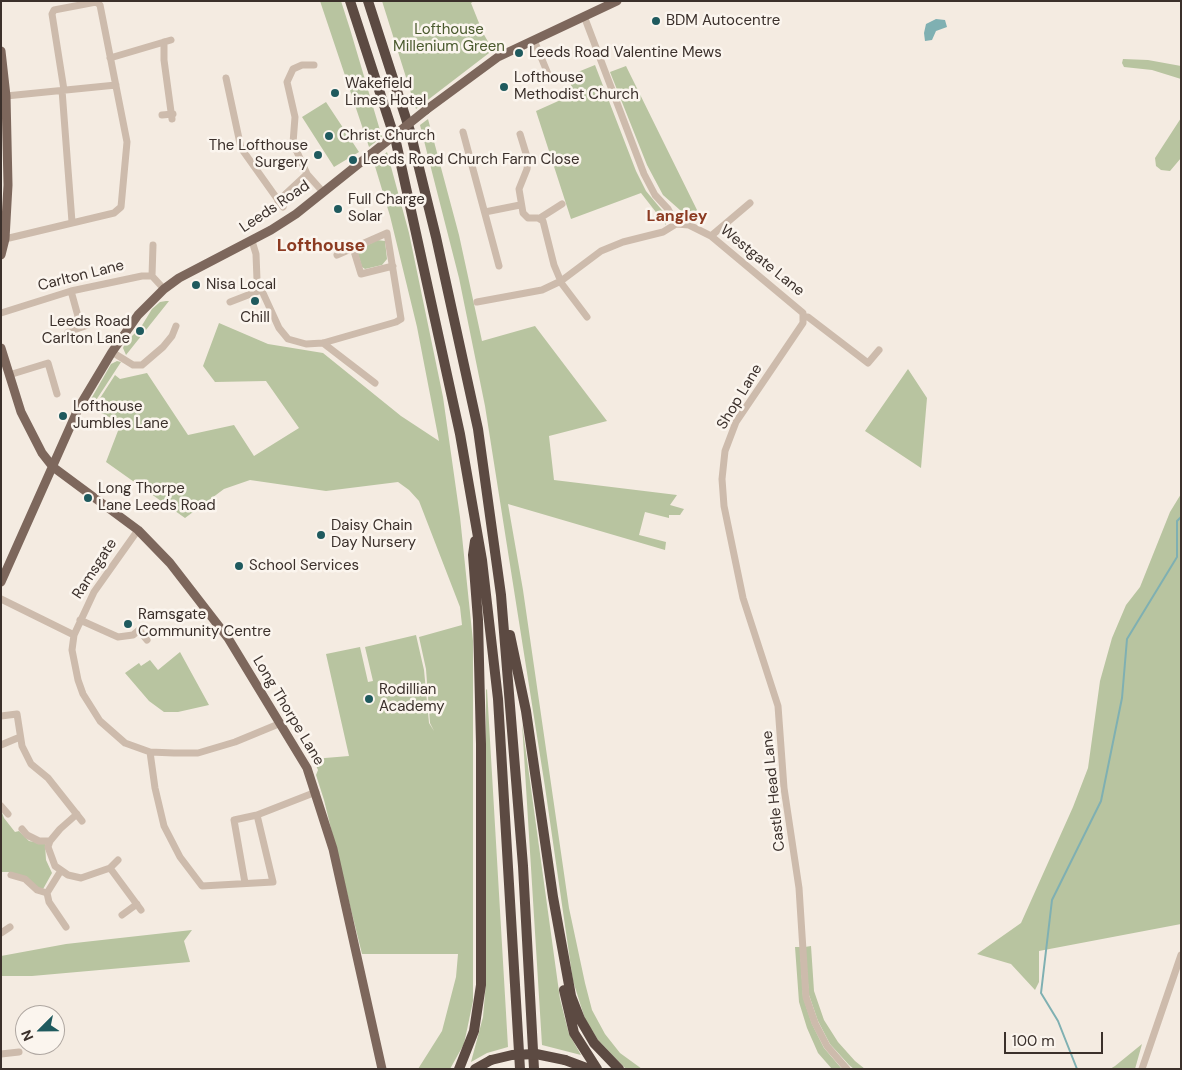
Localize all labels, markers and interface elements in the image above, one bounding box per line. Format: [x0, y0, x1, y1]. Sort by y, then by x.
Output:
place label: BDM Autocentre [666, 12, 780, 30]
marker: BDM Autocentre [650, 15, 662, 27]
park label: Lofthouse Millenium Green [393, 21, 505, 56]
place label: Leeds Road Valentine Mews [529, 44, 722, 62]
marker: Leeds Road Valentine Mews [513, 47, 525, 59]
place label: Lofthouse Methodist Church [514, 69, 639, 104]
place label: Wakefield Limes Hotel [345, 75, 426, 110]
marker: Lofthouse Methodist Church [498, 81, 510, 93]
marker: Wakefield Limes Hotel [329, 87, 341, 99]
place label: Christ Church [339, 127, 435, 145]
marker: Christ Church [323, 130, 335, 142]
place label: The Lofthouse Surgery [209, 137, 308, 172]
marker: The Lofthouse Surgery [312, 149, 324, 161]
place label: Leeds Road Church Farm Close [363, 151, 580, 169]
marker: Leeds Road Church Farm Close [347, 154, 359, 166]
street label: Leeds Road [237, 177, 313, 237]
place label: Full Charge Solar [348, 191, 425, 226]
marker: Full Charge Solar [332, 203, 344, 215]
district label: Langley [647, 207, 707, 227]
street label: Westgate Lane [716, 222, 808, 300]
district label: Lofthouse [277, 235, 365, 257]
street label: Carlton Lane [36, 257, 126, 295]
place label: Nisa Local [206, 276, 276, 294]
marker: Nisa Local [190, 279, 202, 291]
marker: Chill [249, 295, 261, 307]
place label: Chill [240, 309, 270, 327]
place label: Leeds Road Carlton Lane [42, 313, 130, 348]
marker: Leeds Road Carlton Lane [134, 325, 146, 337]
street label: Shop Lane [714, 361, 766, 433]
place label: Lofthouse Jumbles Lane [73, 398, 168, 433]
marker: Lofthouse Jumbles Lane [57, 410, 69, 422]
place label: Long Thorpe Lane Leeds Road [98, 480, 216, 515]
marker: Long Thorpe Lane Leeds Road [82, 492, 94, 504]
place label: Daisy Chain Day Nursery [331, 517, 416, 552]
marker: Daisy Chain Day Nursery [315, 529, 327, 541]
street label: Ramsgate [69, 535, 121, 603]
place label: School Services [249, 557, 359, 575]
marker: School Services [233, 560, 245, 572]
place label: Ramsgate Community Centre [138, 606, 271, 641]
marker: Ramsgate Community Centre [122, 618, 134, 630]
street label: Long Thorpe Lane [248, 653, 328, 769]
place label: Rodillian Academy [379, 681, 445, 716]
marker: Rodillian Academy [363, 693, 375, 705]
street label: Castle Head Lane [759, 730, 789, 852]
north arrow [15, 1005, 65, 1055]
scale bar [1007, 1022, 1106, 1054]
text: N [17, 1027, 37, 1044]
text: 100 m [1012, 1031, 1055, 1051]

